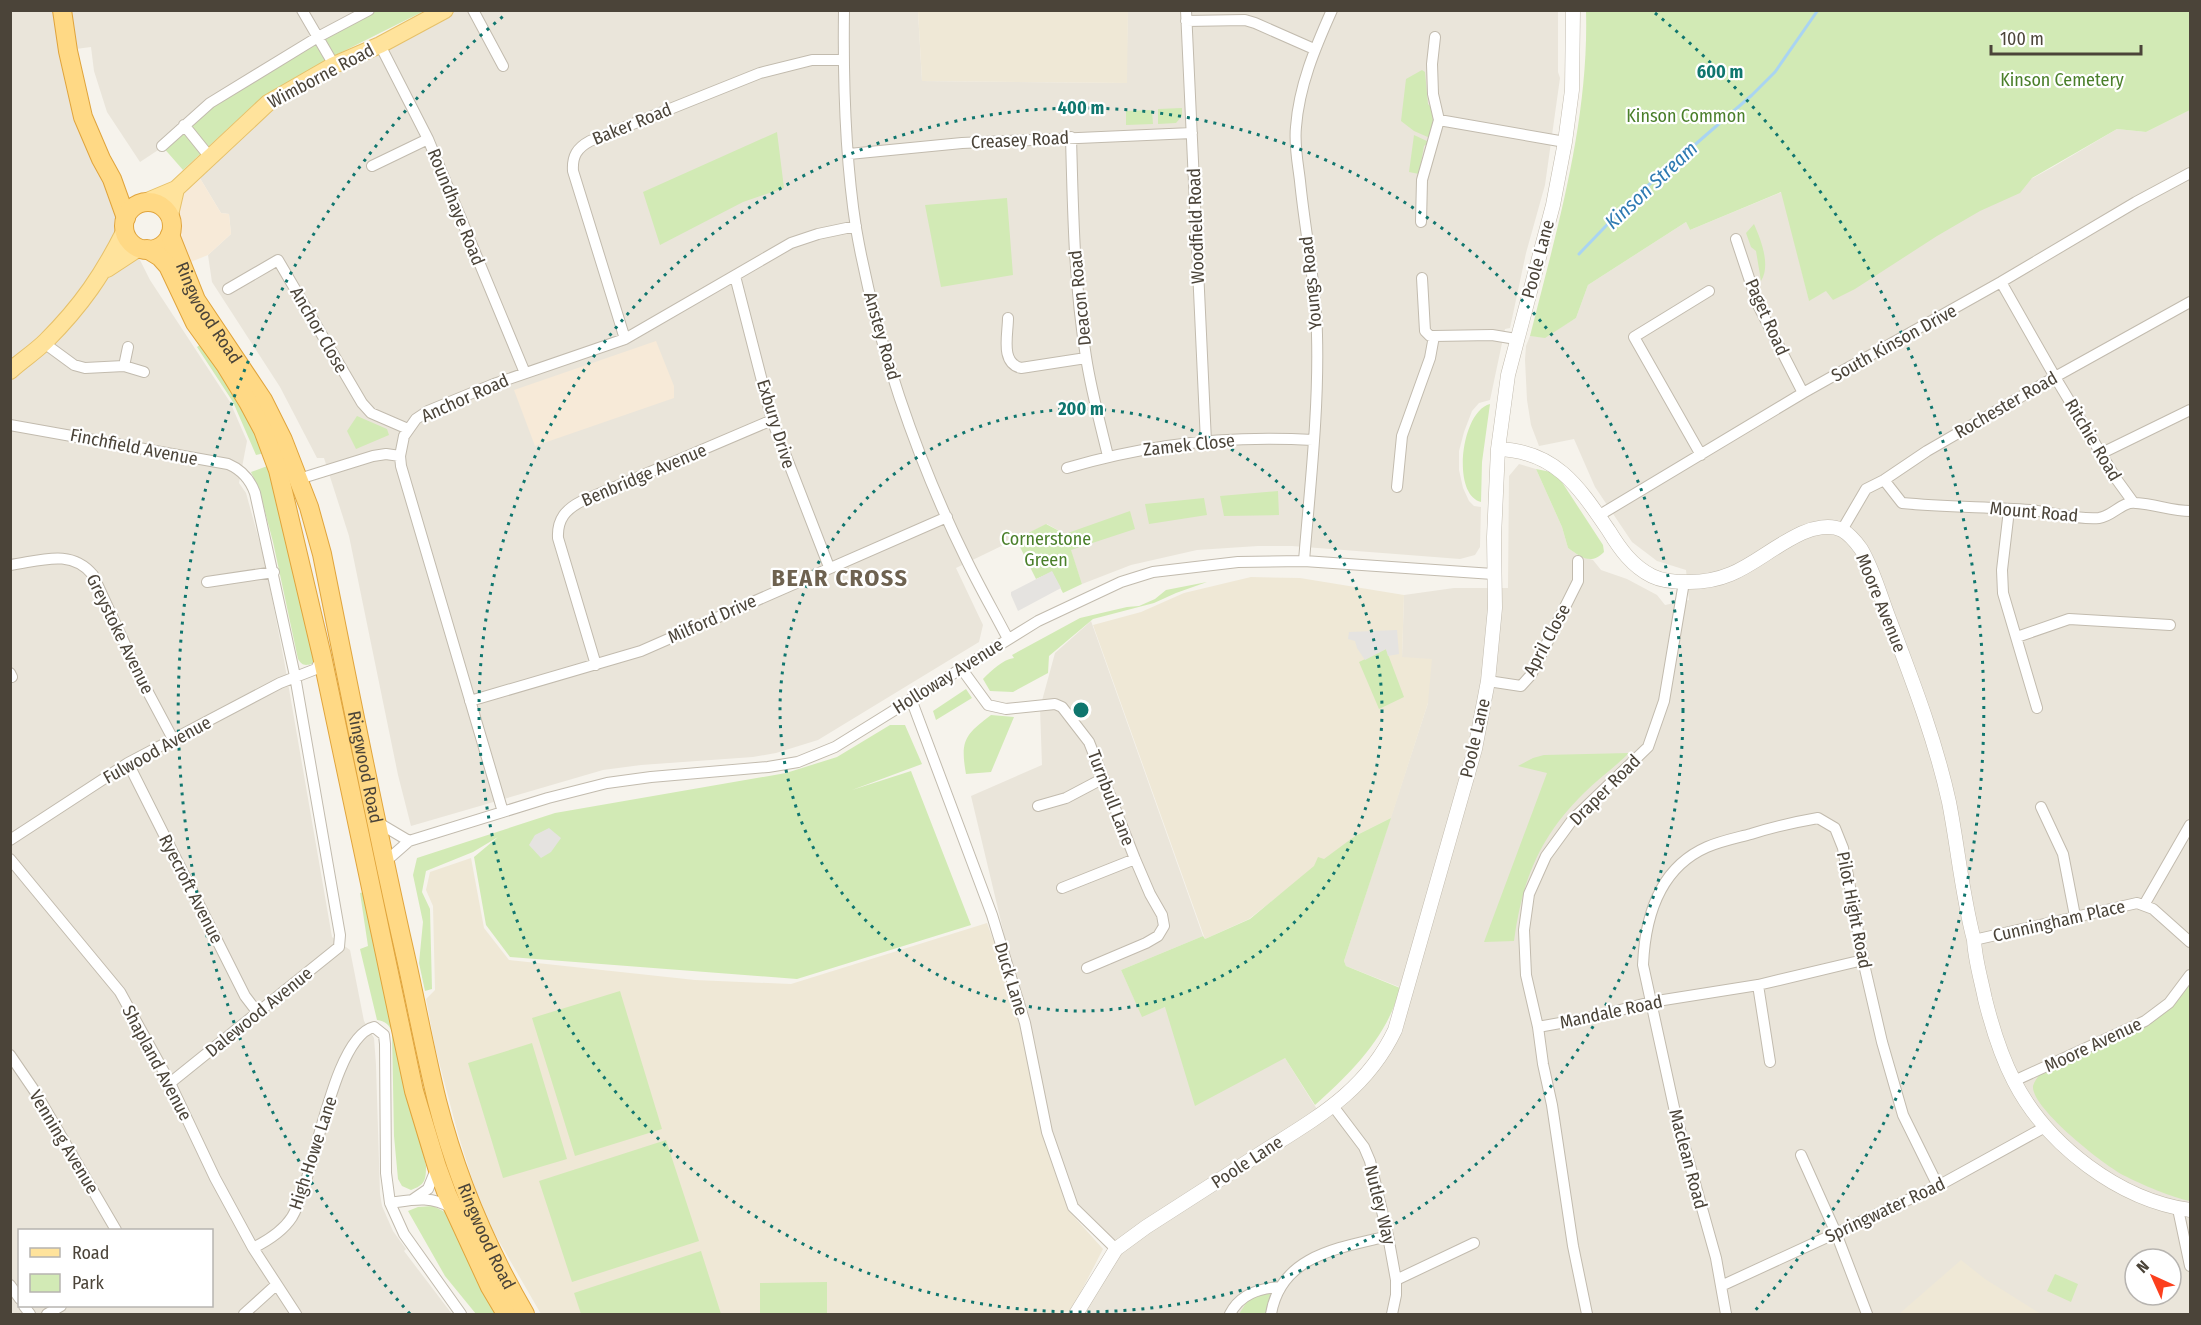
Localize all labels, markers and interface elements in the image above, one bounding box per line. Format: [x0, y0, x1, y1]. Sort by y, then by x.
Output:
scale bar [1991, 18, 2141, 56]
text: 100 m [2000, 28, 2044, 50]
street label: Wimborne Road [264, 39, 378, 113]
text: 600 m [1697, 61, 1743, 83]
park label: Kinson Cemetery [2000, 69, 2124, 91]
text: 400 m [1058, 97, 1104, 119]
street label: Baker Road [589, 98, 675, 150]
park label: Kinson Common [1626, 105, 1746, 127]
street label: Creasey Road [970, 126, 1070, 154]
water label: Kinson Stream [1600, 136, 1702, 234]
street label: Roundhaye Road [423, 145, 489, 269]
street label: Woodfield Road [1183, 168, 1209, 284]
street label: Poole Lane [1517, 217, 1559, 301]
street label: Youngs Road [1295, 235, 1327, 331]
street label: Deacon Road [1064, 249, 1096, 347]
street label: Ringwood Road [171, 259, 246, 368]
street label: Paget Road [1740, 275, 1794, 359]
street label: Anchor Close [286, 283, 353, 377]
street label: Anstey Road [859, 289, 905, 383]
street label: South Kinson Drive [1827, 299, 1961, 387]
street label: Rochester Road [1951, 367, 2061, 443]
street label: Anchor Road [418, 369, 512, 427]
street label: Exbury Drive [752, 377, 800, 471]
street label: Ritchie Road [2060, 395, 2126, 485]
text: 200 m [1057, 398, 1104, 420]
street label: Finchfield Avenue [68, 424, 200, 470]
street label: Zamek Close [1142, 429, 1236, 461]
street label: Benbridge Avenue [578, 439, 710, 511]
street label: Mount Road [1989, 497, 2079, 527]
park label: Cornerstone Green [1001, 528, 1091, 571]
street label: Moore Avenue [1851, 550, 1911, 656]
district label: BEAR CROSS [772, 564, 908, 592]
street label: Greystoke Avenue [81, 570, 159, 698]
street label: Milford Drive [664, 590, 760, 648]
street label: April Close [1519, 600, 1575, 680]
street label: Holloway Avenue [889, 633, 1007, 719]
street label: Poole Lane [1455, 696, 1495, 780]
centre of rings [1071, 700, 1091, 720]
street label: Ringwood Road [343, 709, 387, 825]
street label: Fulwood Avenue [99, 711, 215, 789]
street label: Turnbull Lane [1083, 747, 1139, 849]
street label: Draper Road [1565, 750, 1645, 830]
street label: Ryecroft Avenue [154, 831, 228, 947]
street label: Pilot Hight Road [1832, 849, 1876, 971]
street label: Cunningham Place [1991, 895, 2127, 947]
street label: Duck Lane [989, 940, 1033, 1018]
street label: Dalewood Avenue [201, 962, 317, 1062]
street label: Mandale Road [1558, 990, 1664, 1034]
street label: Shapland Avenue [117, 1001, 197, 1125]
street label: Moore Avenue [2041, 1013, 2145, 1077]
street label: Venning Avenue [24, 1086, 104, 1198]
street label: High Howe Lane [284, 1093, 342, 1212]
street label: Maclean Road [1664, 1107, 1712, 1211]
street label: Poole Lane [1207, 1131, 1287, 1193]
street label: Nutley Way [1359, 1163, 1401, 1247]
street label: Springwater Road [1821, 1173, 1949, 1247]
street label: Ringwood Road [453, 1180, 520, 1293]
legend [18, 1229, 213, 1307]
text: Road [72, 1242, 109, 1264]
north arrow [2123, 1247, 2183, 1307]
text: N [2133, 1257, 2153, 1277]
text: Park [72, 1272, 105, 1294]

